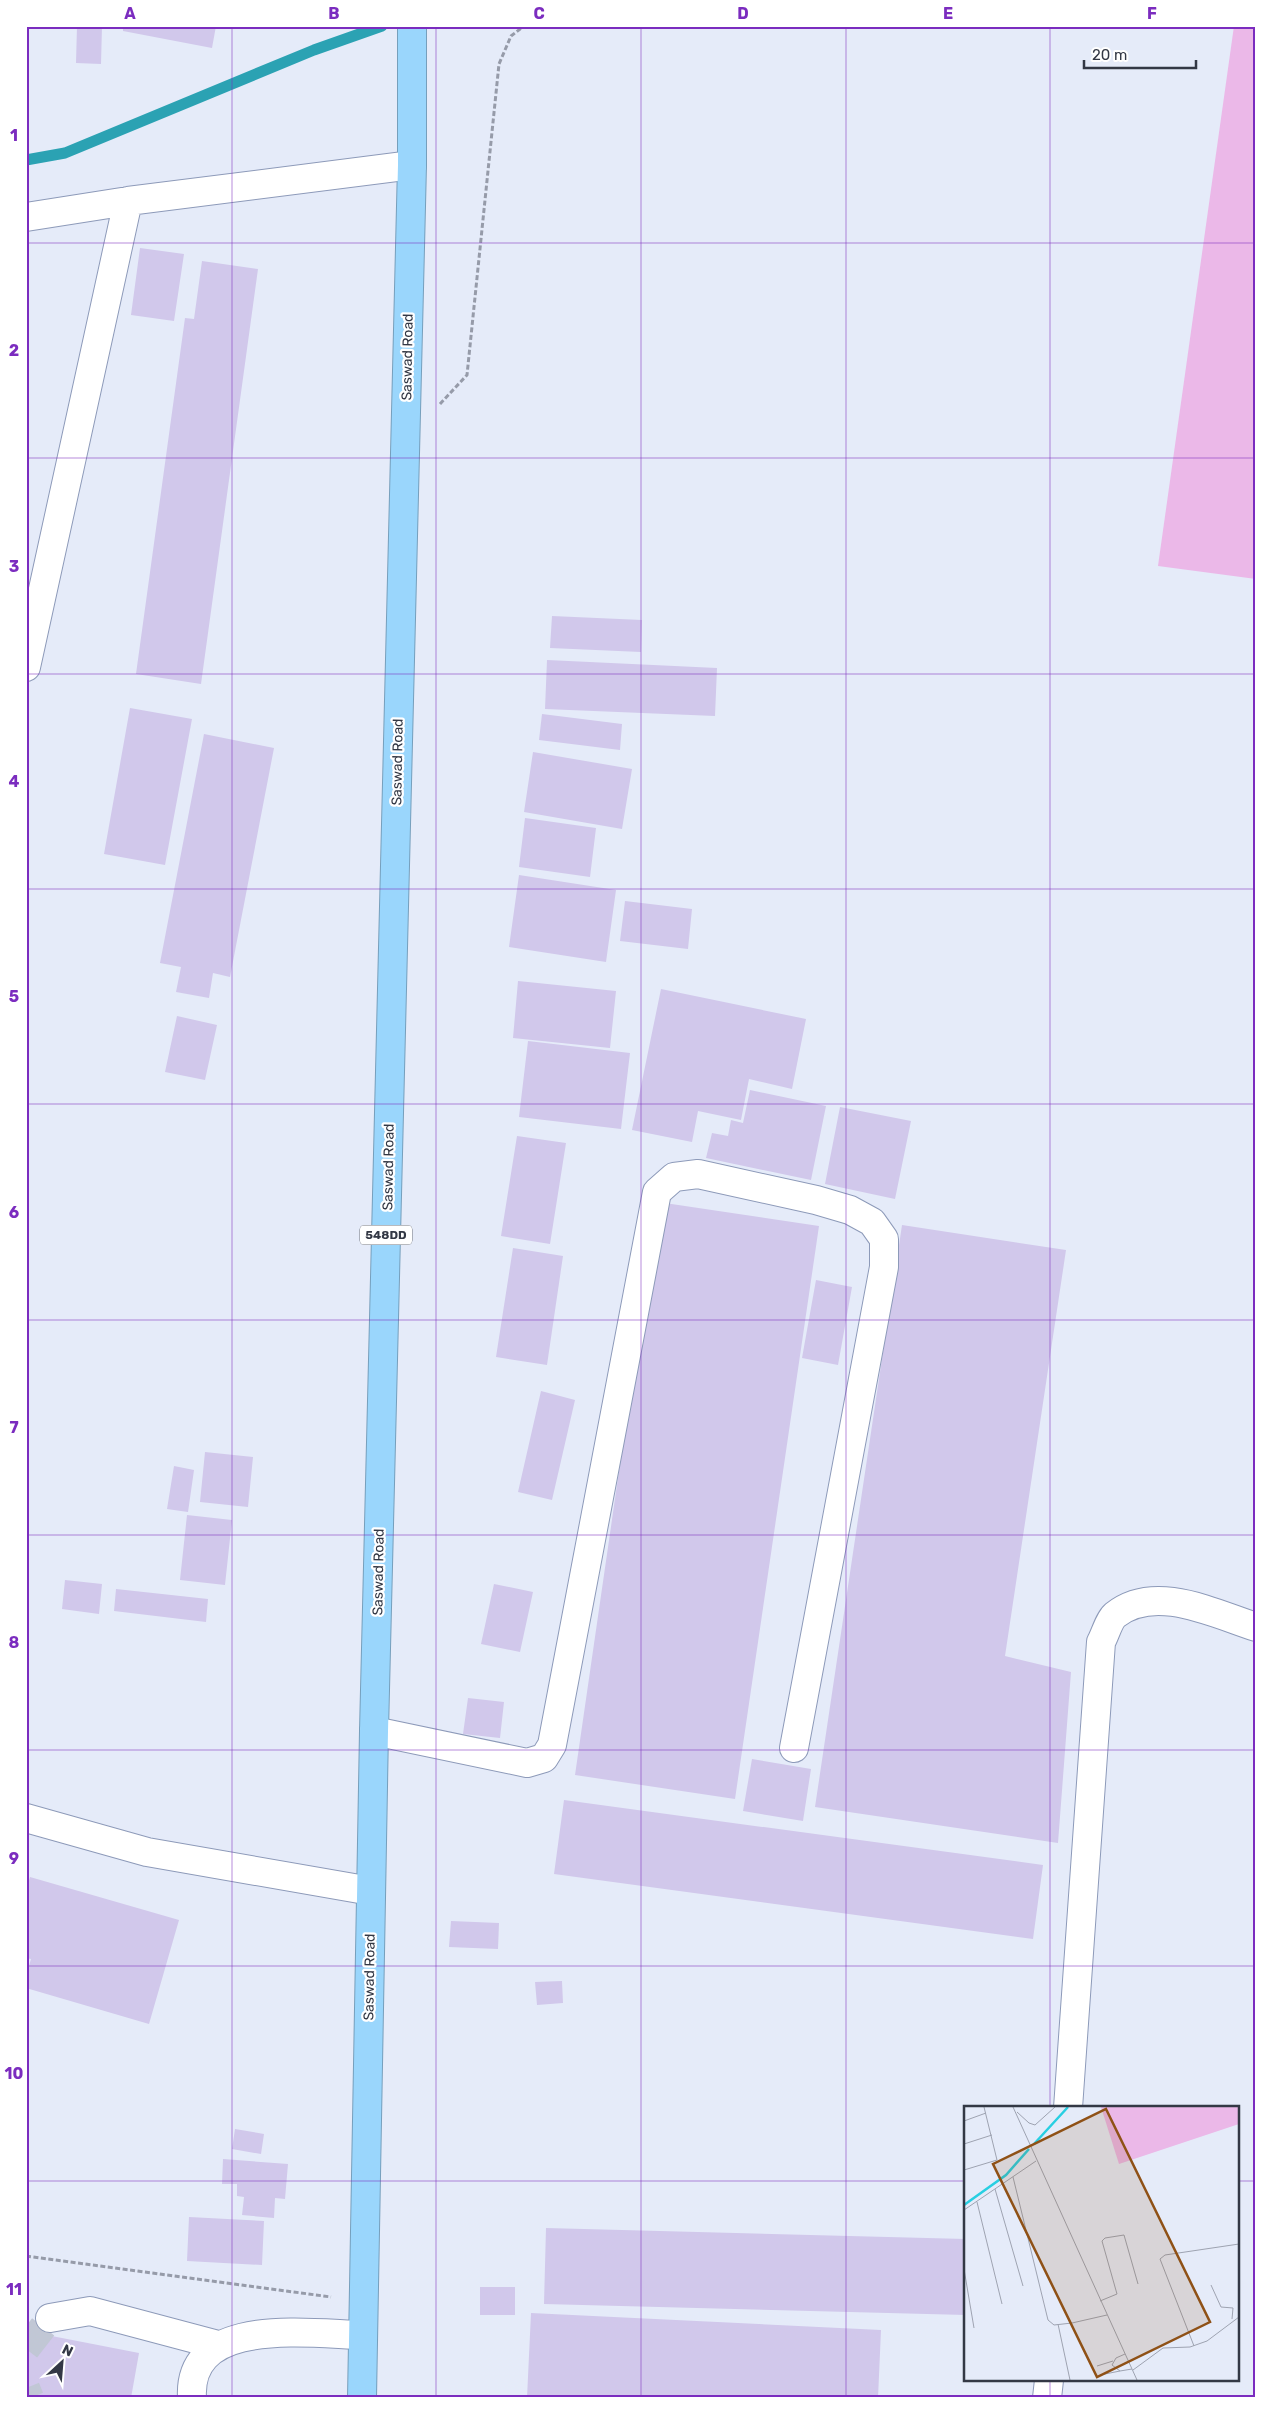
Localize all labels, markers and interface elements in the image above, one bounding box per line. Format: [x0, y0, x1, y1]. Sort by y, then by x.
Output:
text: A [124, 4, 136, 23]
text: B [328, 4, 340, 23]
text: C [533, 4, 545, 23]
text: D [737, 4, 749, 23]
text: E [943, 4, 953, 23]
text: F [1147, 4, 1157, 23]
scale bar [1084, 38, 1197, 70]
text: 20 m [1092, 46, 1127, 64]
text: 1 [10, 126, 18, 145]
street label: Saswad Road [398, 313, 417, 401]
text: 2 [9, 341, 19, 360]
text: 3 [9, 557, 19, 576]
street label: Saswad Road [388, 718, 407, 806]
text: 4 [9, 772, 20, 791]
text: 5 [9, 987, 19, 1006]
street label: Saswad Road [379, 1123, 398, 1211]
text: 6 [9, 1203, 19, 1222]
road number: 548DD [360, 1226, 412, 1244]
text: 7 [9, 1418, 19, 1437]
street label: Saswad Road [369, 1528, 388, 1616]
text: 8 [9, 1633, 20, 1652]
text: 9 [9, 1849, 19, 1868]
street label: Saswad Road [360, 1933, 379, 2021]
text: 10 [5, 2064, 24, 2083]
inset map [964, 2106, 1240, 2382]
text: 11 [6, 2280, 22, 2299]
north arrow [38, 2336, 88, 2386]
text: N [59, 2341, 76, 2361]

